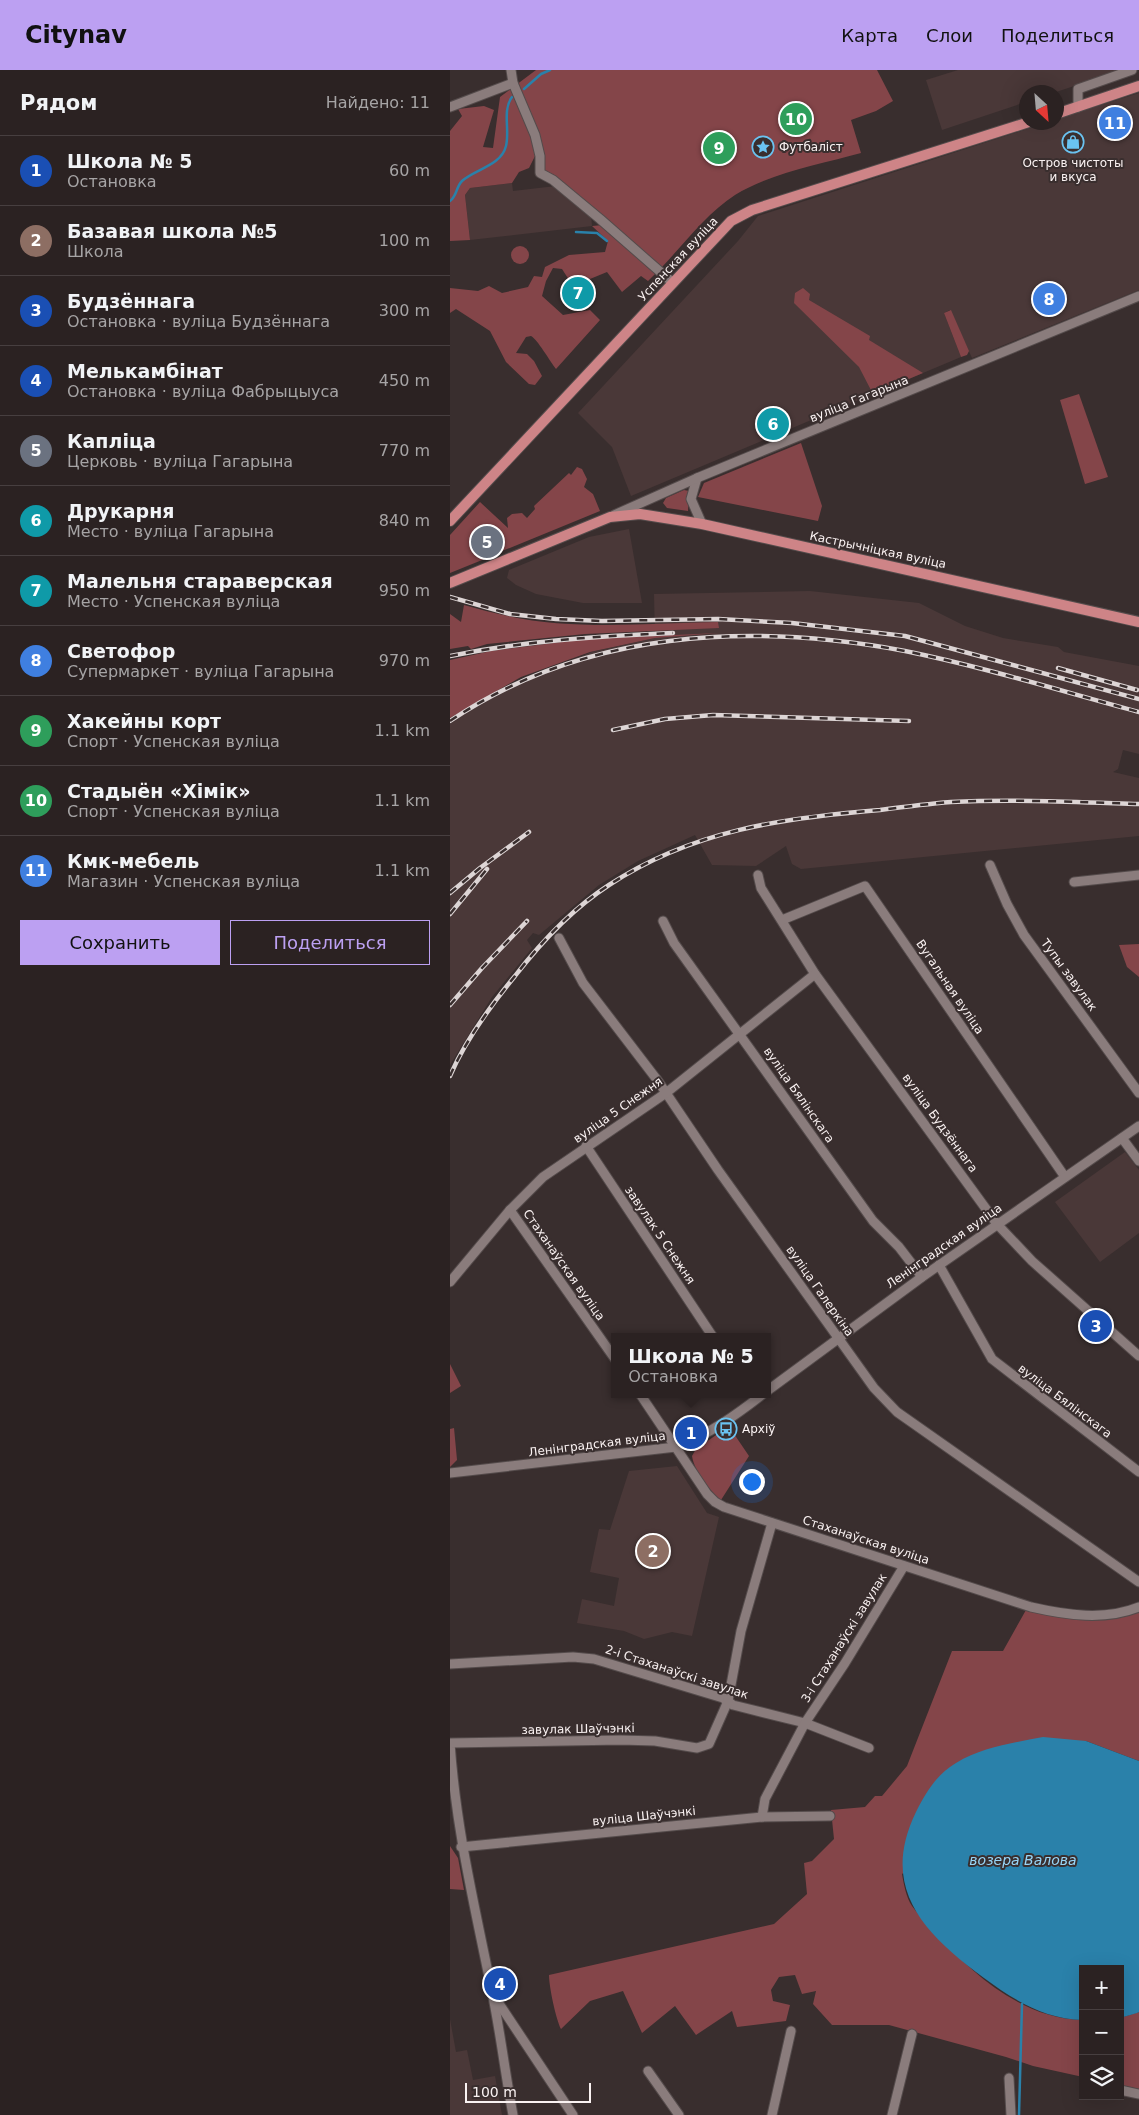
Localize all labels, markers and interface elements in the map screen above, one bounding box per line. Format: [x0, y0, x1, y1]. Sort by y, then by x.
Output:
text: Citynav [25, 21, 127, 49]
text: Карта [841, 25, 898, 46]
text: Слои [926, 25, 973, 46]
text: Поделиться [1001, 25, 1114, 46]
north arrow [1019, 85, 1064, 130]
text: Рядом [20, 91, 97, 115]
text: Найдено: 11 [326, 93, 430, 112]
pin: 10 [780, 100, 812, 138]
pin: 11 [1099, 104, 1131, 142]
pin: 9 [703, 129, 735, 167]
shop icon: Остров чистоты и вкуса [1061, 130, 1085, 154]
place icon: Футбаліст [751, 135, 775, 159]
place label: Футбаліст [779, 140, 843, 154]
text: Школа № 5 [67, 150, 192, 172]
place label: Остров чистоты и вкуса [1022, 156, 1124, 184]
text: 1 [30, 161, 42, 180]
text: 60 m [389, 161, 430, 180]
text: Остановка [67, 172, 157, 191]
street label: Успенская вуліца [635, 214, 721, 304]
text: Базавая школа №5 [67, 220, 277, 242]
text: 2 [30, 231, 42, 250]
text: 100 m [379, 231, 430, 250]
text: Школа [67, 242, 124, 261]
pin: 7 [562, 274, 594, 312]
pin: 8 [1033, 280, 1065, 318]
text: Будзённага [67, 290, 195, 312]
text: 3 [30, 301, 42, 320]
text: 300 m [379, 301, 430, 320]
text: Остановка · вуліца Будзённага [67, 312, 330, 331]
text: Мелькамбінат [67, 360, 223, 382]
text: 4 [30, 371, 42, 390]
text: 450 m [379, 371, 430, 390]
street label: вуліца Гагарына [808, 373, 910, 425]
text: Остановка · вуліца Фабрыцыуса [67, 382, 339, 401]
pin: 6 [757, 405, 789, 443]
text: Капліца [67, 430, 156, 452]
text: 5 [30, 441, 42, 460]
text: 770 m [379, 441, 430, 460]
text: Церковь · вуліца Гагарына [67, 452, 293, 471]
text: Друкарня [67, 500, 175, 522]
text: 6 [30, 511, 42, 530]
text: 840 m [379, 511, 430, 530]
text: Место · вуліца Гагарына [67, 522, 274, 541]
pin: 5 [471, 523, 503, 561]
street label: Кастрычніцкая вуліца [808, 529, 948, 571]
text: Малельня стараверская [67, 570, 333, 592]
text: 7 [30, 581, 42, 600]
text: 950 m [379, 581, 430, 600]
text: Место · Успенская вуліца [67, 592, 280, 611]
text: Светофор [67, 640, 175, 662]
text: 8 [30, 651, 42, 670]
text: 970 m [379, 651, 430, 670]
text: Супермаркет · вуліца Гагарына [67, 662, 334, 681]
text: Хакейны корт [67, 710, 221, 732]
text: 9 [30, 721, 42, 740]
text: 1.1 km [375, 721, 430, 740]
text: Спорт · Успенская вуліца [67, 732, 280, 751]
text: Стадыён «Хімік» [67, 780, 251, 802]
text: 10 [25, 791, 47, 810]
text: 1.1 km [375, 791, 430, 810]
text: Спорт · Успенская вуліца [67, 802, 280, 821]
text: Кмк-мебель [67, 850, 199, 872]
text: 11 [25, 861, 47, 880]
text: 1.1 km [375, 861, 430, 880]
text: Магазин · Успенская вуліца [67, 872, 300, 891]
button: Сохранить [20, 920, 220, 965]
button: Поделиться [230, 920, 430, 965]
street label: Тупы завулак [1038, 935, 1100, 1014]
street label: Вугальная вуліца [913, 937, 987, 1037]
street label: вуліца Бялінскага [761, 1044, 837, 1146]
street label: вуліца Будзённага [899, 1071, 981, 1175]
street label: вуліца 5 Снежня [571, 1074, 665, 1146]
street label: завулак 5 Снежня [622, 1183, 698, 1287]
street label: Ленінградская вуліца [883, 1201, 1005, 1291]
street label: Стаханаўская вуліца [520, 1207, 608, 1323]
street label: вуліца Галеркіна [783, 1243, 857, 1339]
pin: 3 [1080, 1307, 1112, 1345]
popup [611, 1333, 771, 1398]
text: Школа № 5 [628, 1345, 754, 1367]
street label: вуліца Бялінскага [1015, 1361, 1115, 1441]
text: Остановка [628, 1367, 718, 1386]
pin: 1 [675, 1414, 707, 1452]
bus stop icon: Архіў [714, 1417, 738, 1441]
place label: Архіў [742, 1422, 775, 1436]
street label: Ленінградская вуліца [528, 1429, 666, 1459]
your location [739, 1469, 765, 1495]
street label: Стаханаўская вуліца [801, 1513, 931, 1567]
pin: 2 [637, 1532, 669, 1570]
street label: 3-і Стаханаўскі завулак [798, 1571, 890, 1705]
street label: 2-і Стаханаўскі завулак [604, 1642, 750, 1702]
street label: завулак Шаўчэнкі [521, 1721, 635, 1737]
street label: вуліца Шаўчэнкі [592, 1804, 696, 1828]
water label: возера Валова [969, 1852, 1077, 1868]
pin: 4 [484, 1965, 516, 2003]
map controls [1079, 1965, 1124, 2100]
button: + [1079, 1965, 1124, 2010]
button: − [1079, 2010, 1124, 2055]
button: layers [1079, 2055, 1124, 2100]
scale bar [465, 2080, 591, 2103]
text: 100 m [472, 2084, 517, 2100]

